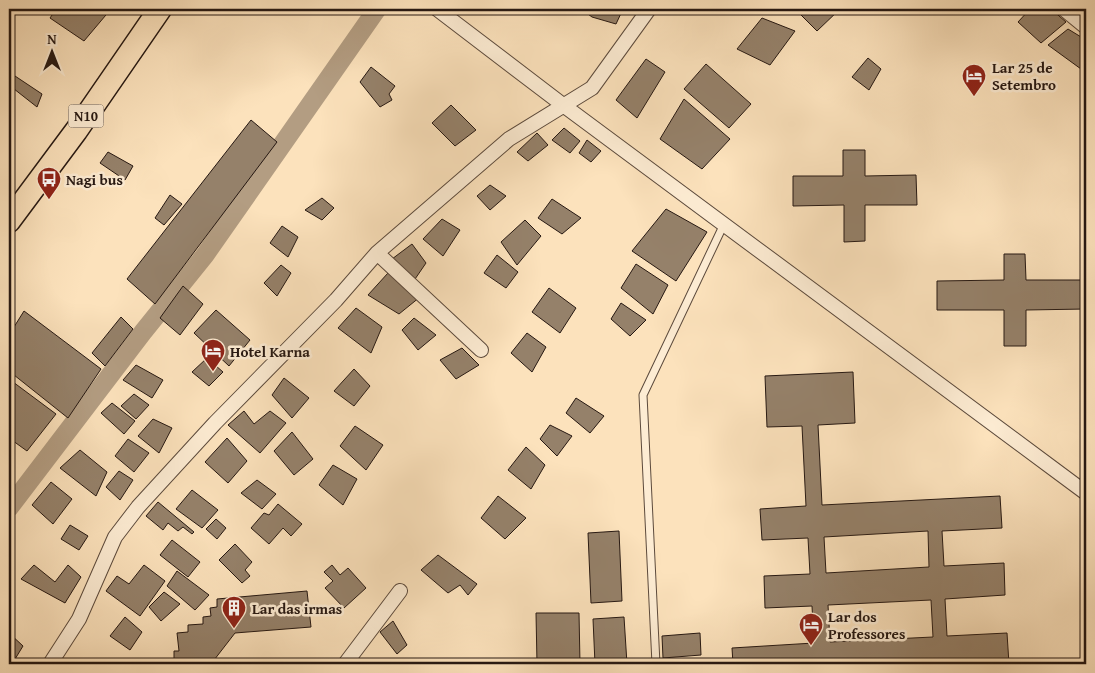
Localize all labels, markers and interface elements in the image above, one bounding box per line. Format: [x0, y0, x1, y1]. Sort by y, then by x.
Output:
north arrow [28, 28, 78, 78]
text: N [47, 29, 57, 49]
place label: Lar 25 de Setembro [992, 57, 1056, 95]
hotel icon: Lar 25 de Setembro [961, 63, 987, 97]
road number: N10 [68, 104, 104, 128]
bus stop icon: Nagi bus [36, 166, 62, 200]
place label: Nagi bus [66, 169, 123, 190]
hotel icon: Hotel Karna [200, 338, 226, 372]
place label: Hotel Karna [230, 341, 310, 362]
building icon: Lar das irmas [221, 595, 247, 629]
place label: Lar das irmas [252, 598, 342, 619]
place label: Lar dos Professores [828, 606, 905, 644]
hotel icon: Lar dos Professores [798, 612, 824, 646]

